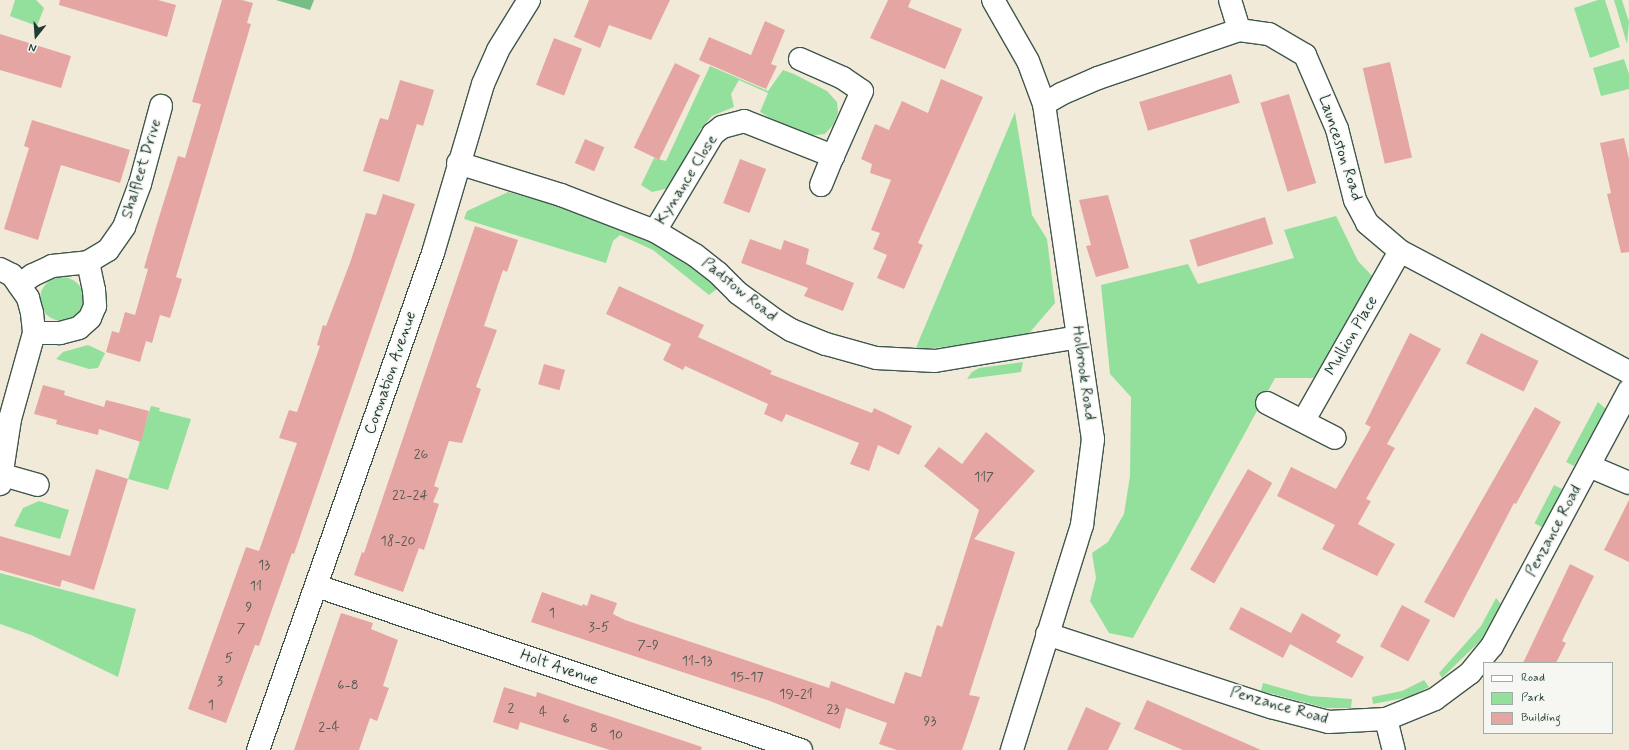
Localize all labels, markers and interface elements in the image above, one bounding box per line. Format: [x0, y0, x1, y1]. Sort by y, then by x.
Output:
north arrow [16, 16, 56, 56]
text: N [27, 40, 38, 55]
street label: Launceston Road [1314, 93, 1366, 203]
street label: Shalfleet Drive [118, 117, 166, 221]
street label: Kynance Close [652, 131, 722, 229]
street label: Padstow Road [698, 254, 780, 326]
street label: Mullion Place [1321, 293, 1383, 379]
street label: Coronation Avenue [361, 310, 421, 436]
street label: Holbrook Road [1067, 325, 1099, 421]
house number: 26 [414, 446, 428, 462]
house number: 117 [974, 469, 994, 485]
street label: Penzance Road [1522, 482, 1586, 580]
house number: 22-24 [392, 487, 428, 503]
house number: 18-20 [380, 533, 416, 549]
house number: 13 [258, 557, 270, 573]
house number: 11 [250, 578, 262, 594]
house number: 9 [246, 599, 252, 615]
house number: 1 [549, 605, 555, 621]
house number: 3-5 [589, 619, 609, 635]
house number: 7 [237, 620, 245, 636]
house number: 7-9 [637, 637, 659, 653]
street label: Holt Avenue [517, 645, 601, 691]
house number: 5 [225, 650, 233, 666]
house number: 11-13 [682, 653, 712, 669]
legend [1483, 662, 1613, 734]
house number: 15-17 [730, 669, 764, 685]
text: Road [1521, 670, 1545, 686]
house number: 3 [217, 673, 223, 689]
house number: 6-8 [337, 677, 359, 693]
street label: Penzance Road [1228, 683, 1330, 729]
house number: 19-21 [779, 686, 813, 702]
text: Park [1521, 690, 1545, 706]
house number: 1 [208, 697, 214, 713]
house number: 2 [508, 700, 514, 716]
house number: 23 [827, 701, 839, 717]
house number: 4 [539, 704, 547, 720]
text: Building [1521, 710, 1561, 726]
house number: 6 [562, 711, 570, 727]
house number: 93 [924, 713, 936, 729]
house number: 2-4 [318, 719, 340, 735]
house number: 8 [590, 720, 598, 736]
house number: 10 [609, 727, 623, 743]

